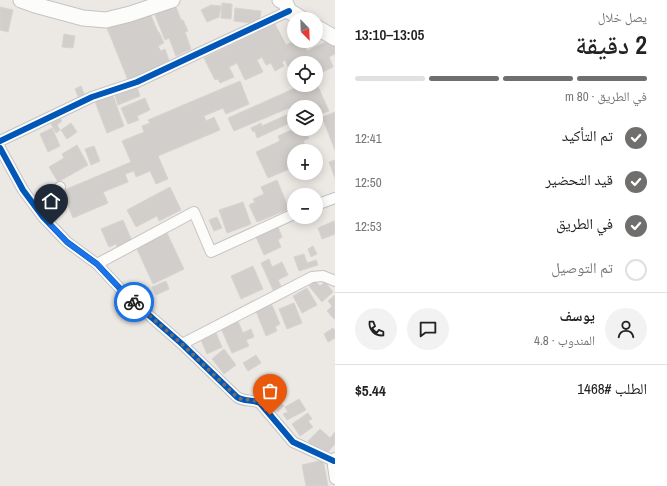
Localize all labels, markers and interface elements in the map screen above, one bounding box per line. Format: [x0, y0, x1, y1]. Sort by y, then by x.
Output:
text: يصل خلال [598, 9, 647, 26]
north arrow [287, 12, 323, 48]
map controls [287, 12, 323, 224]
text: 13:05–13:10 [355, 24, 424, 45]
text: 2 دقيقة [575, 27, 647, 62]
button: locate [287, 56, 323, 92]
text: في الطريق · 80 m [565, 88, 647, 105]
button: layers [287, 100, 323, 136]
text: تم التأكيد [562, 125, 613, 146]
icon: check [625, 127, 647, 149]
text: 12:41 [355, 130, 382, 147]
button: + [287, 144, 323, 180]
text: قيد التحضير [545, 169, 613, 190]
icon: check [625, 171, 647, 193]
text: 12:50 [355, 174, 382, 191]
pin [34, 184, 68, 225]
button: − [287, 188, 323, 224]
icon: home [40, 190, 62, 212]
text: في الطريق [556, 213, 613, 234]
icon: check [625, 215, 647, 237]
text: 12:53 [355, 218, 382, 235]
text: تم التوصيل [551, 257, 613, 278]
courier [114, 282, 154, 322]
icon: bike [123, 291, 145, 313]
text: يوسف [560, 305, 595, 326]
button: phone [355, 308, 397, 350]
button: chat [407, 308, 449, 350]
button: person [605, 308, 647, 350]
text: المندوب · 4.8 [534, 332, 595, 349]
pin [253, 374, 287, 415]
text: الطلب #1468 [577, 378, 647, 399]
icon: bag [259, 380, 281, 402]
text: $5.44 [355, 380, 386, 401]

